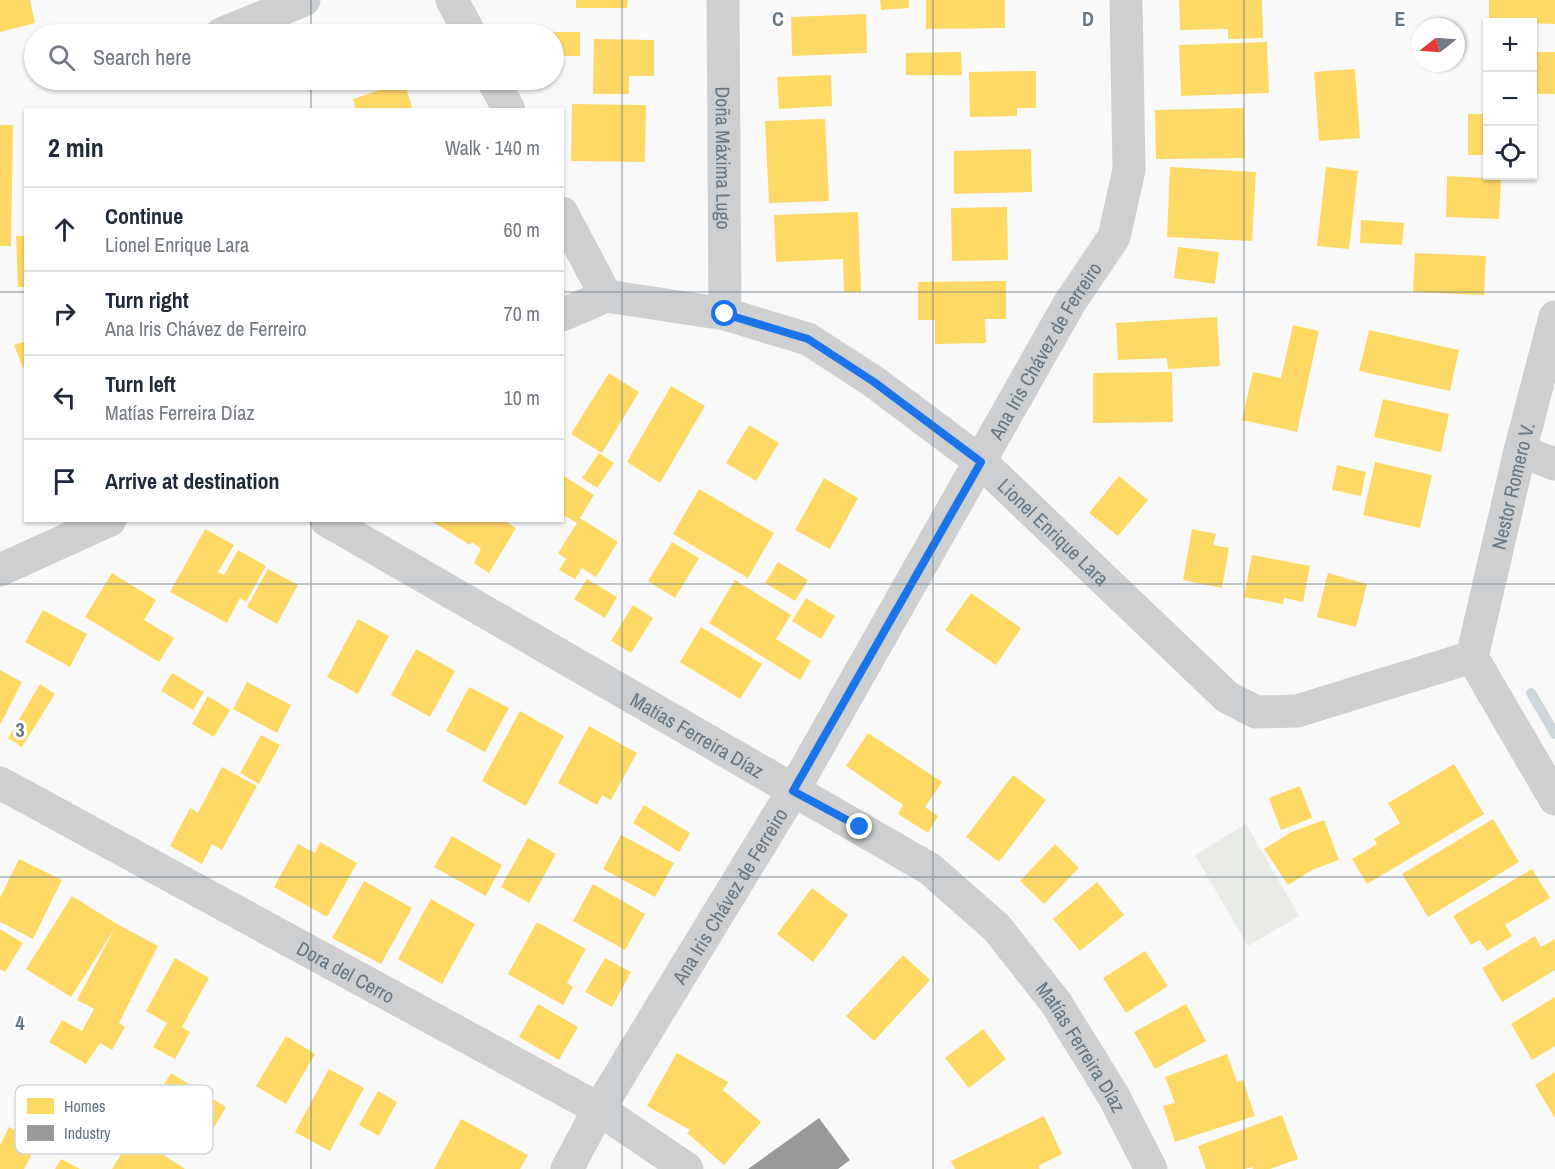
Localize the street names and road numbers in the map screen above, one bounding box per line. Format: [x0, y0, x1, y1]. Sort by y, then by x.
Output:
street label: Doña Máxima Lugo [710, 86, 738, 230]
street label: Ana Iris Chávez de Ferreiro [981, 256, 1107, 445]
street label: Nestor Romero V. [1484, 419, 1540, 552]
street label: Lionel Enrique Lara [992, 472, 1115, 591]
street label: Matías Ferreira Díaz [626, 685, 769, 784]
street label: Ana Iris Chávez de Ferreiro [665, 802, 793, 990]
street label: Dora del Cerro [292, 934, 400, 1009]
street label: Matías Ferreira Díaz [1030, 976, 1133, 1117]

